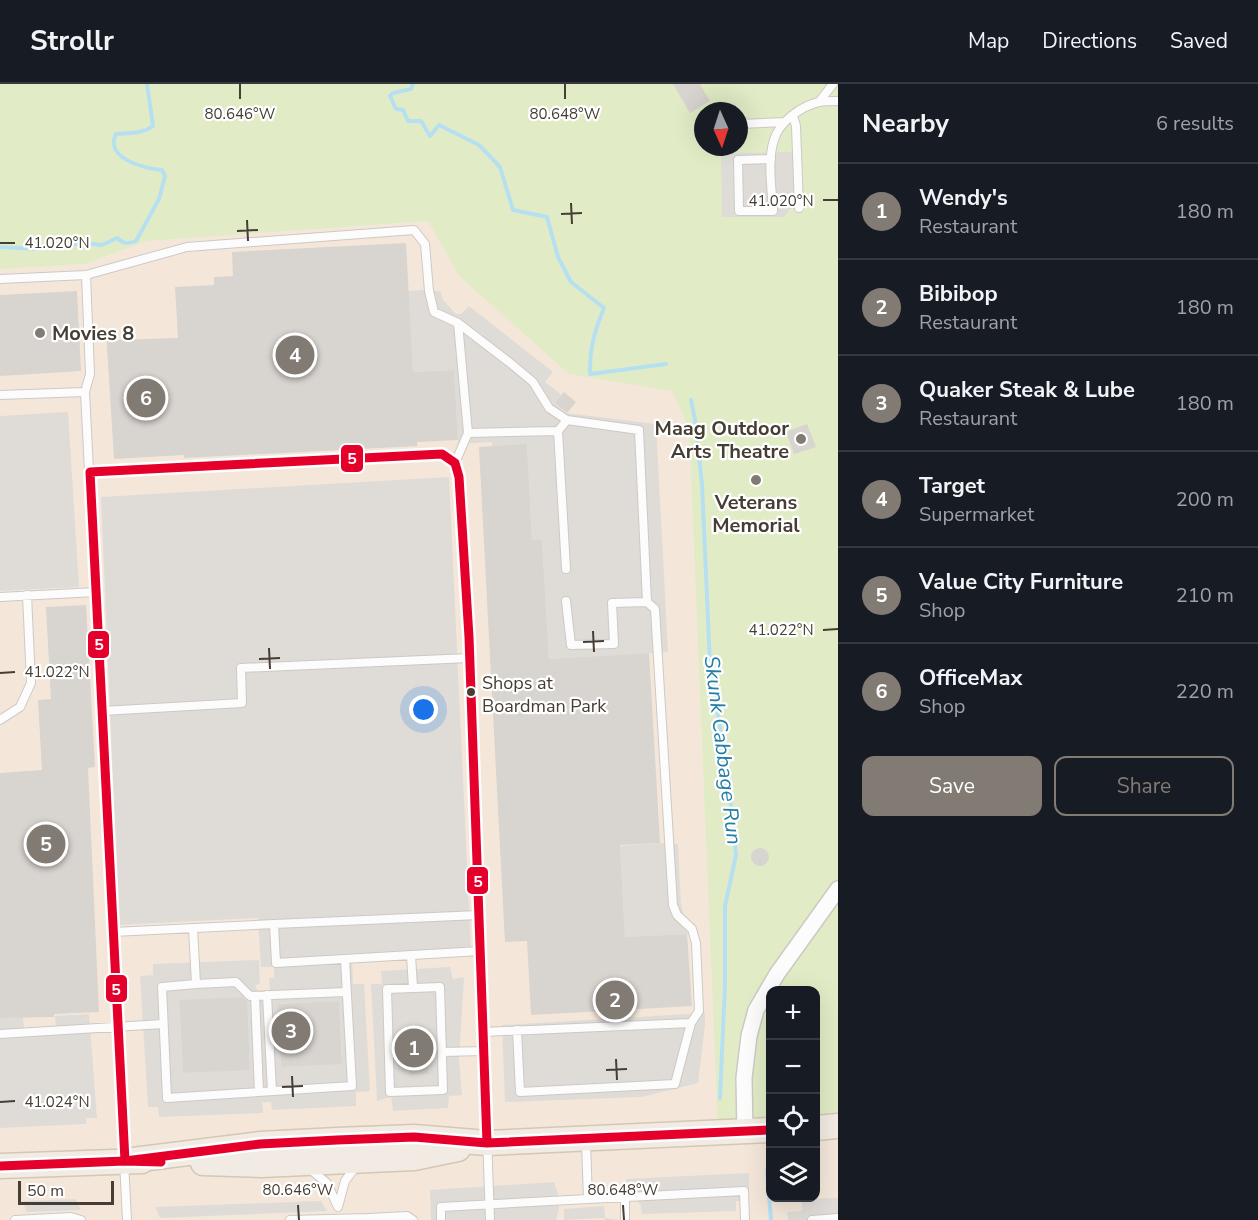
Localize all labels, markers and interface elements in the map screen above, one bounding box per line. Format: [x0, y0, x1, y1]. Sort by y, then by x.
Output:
text: Strollr [30, 22, 114, 60]
text: Map [968, 27, 1009, 55]
text: Directions [1042, 27, 1137, 55]
text: Saved [1170, 27, 1228, 55]
north arrow [694, 102, 748, 156]
text: 80.646°W [205, 104, 276, 124]
text: 80.648°W [530, 104, 601, 124]
text: Nearby [862, 106, 949, 141]
text: 6 results [1156, 110, 1234, 137]
text: Wendy's [919, 183, 1008, 213]
text: 41.020°N [748, 191, 814, 211]
text: 1 [876, 198, 888, 225]
text: 180 m [1176, 198, 1234, 225]
text: Restaurant [919, 213, 1017, 240]
text: 41.020°N [24, 233, 90, 253]
text: Bibibop [919, 279, 998, 309]
text: 2 [876, 294, 888, 321]
text: 180 m [1176, 294, 1234, 321]
text: Restaurant [919, 309, 1017, 336]
place label: Movies 8 [52, 320, 134, 347]
marker: Movies 8 [33, 326, 47, 340]
pin: 4 [276, 332, 314, 378]
text: Quaker Steak & Lube [919, 375, 1135, 405]
pin: 6 [126, 376, 166, 420]
text: 3 [876, 390, 888, 417]
text: 180 m [1176, 390, 1234, 417]
text: Restaurant [919, 405, 1017, 432]
place label: Maag Outdoor Arts Theatre [655, 415, 789, 465]
marker: Maag Outdoor Arts Theatre [794, 432, 808, 446]
line badge: 5 [340, 444, 364, 473]
text: 5 [347, 448, 357, 470]
text: Target [919, 471, 985, 501]
marker: Veterans Memorial [749, 473, 763, 487]
text: 4 [876, 486, 888, 513]
text: 200 m [1176, 486, 1234, 513]
place label: Veterans Memorial [712, 489, 800, 539]
text: Supermarket [919, 501, 1034, 528]
text: Value City Furniture [919, 567, 1123, 597]
text: 5 [876, 582, 888, 609]
text: 210 m [1176, 582, 1234, 609]
text: Shop [919, 597, 965, 624]
text: 41.022°N [748, 620, 814, 640]
line badge: 5 [87, 630, 110, 659]
text: 5 [94, 634, 104, 656]
water label: Skunk Cabbage Run [698, 654, 748, 846]
text: 41.022°N [24, 662, 90, 682]
text: OfficeMax [919, 663, 1022, 693]
place label: Shops at Boardman Park [482, 671, 607, 718]
text: 6 [876, 678, 888, 705]
text: 220 m [1176, 678, 1234, 705]
marker: Shops at Boardman Park [465, 686, 477, 698]
text: Shop [919, 693, 965, 720]
your location [409, 695, 438, 724]
button: Save [862, 756, 1042, 816]
button: Share [1054, 756, 1234, 816]
pin: 5 [26, 822, 66, 867]
line badge: 5 [466, 866, 489, 895]
text: 5 [473, 871, 483, 893]
line badge: 5 [105, 974, 128, 1003]
pin: 2 [596, 978, 634, 1022]
text: 5 [111, 979, 121, 1001]
map controls [766, 986, 820, 1202]
button: + [766, 986, 820, 1040]
pin: 3 [272, 1008, 310, 1054]
pin: 1 [394, 1026, 434, 1070]
button: − [766, 1040, 820, 1094]
text: 41.024°N [24, 1092, 90, 1112]
button: locate [766, 1094, 820, 1148]
button: layers [766, 1148, 820, 1202]
scale bar [18, 1178, 114, 1206]
text: 50 m [27, 1180, 64, 1202]
text: 80.646°W [263, 1180, 334, 1200]
text: 80.648°W [588, 1180, 659, 1200]

